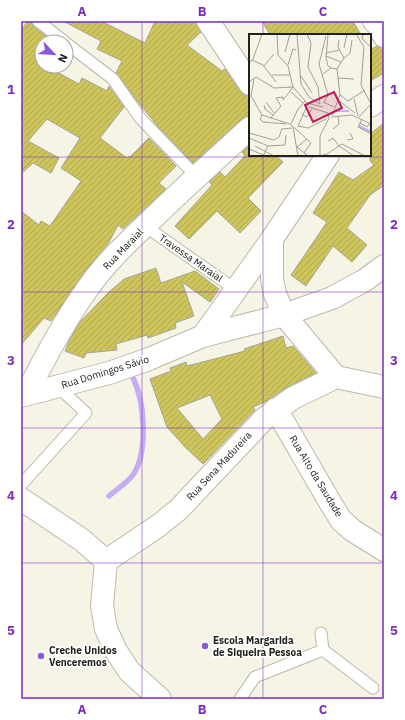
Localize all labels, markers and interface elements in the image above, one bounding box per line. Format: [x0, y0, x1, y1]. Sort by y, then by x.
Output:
text: A [78, 3, 87, 20]
text: B [198, 3, 207, 20]
text: C [319, 3, 328, 20]
north arrow [34, 34, 74, 74]
inset map [249, 34, 371, 156]
text: N [55, 52, 71, 65]
text: 1 [7, 81, 15, 98]
text: 1 [390, 81, 398, 98]
text: 2 [7, 216, 15, 233]
text: 2 [390, 216, 398, 233]
street label: Rua Maraial [100, 225, 146, 272]
street label: Travessa Maraial [157, 231, 226, 285]
text: 3 [7, 352, 15, 369]
street label: Rua Domingos Sávio [60, 352, 151, 392]
text: 3 [390, 352, 398, 369]
street label: Rua Sena Madureira [184, 428, 255, 503]
street label: Rua Alto da Saudade [286, 433, 346, 520]
text: 4 [7, 487, 15, 504]
text: 4 [390, 487, 398, 504]
text: 5 [7, 622, 15, 639]
text: 5 [390, 622, 398, 639]
place label: Escola Margarida de Siqueira Pessoa [213, 634, 302, 659]
marker: Escola Margarida de Siqueira Pessoa [200, 641, 210, 651]
place label: Creche Unidos Venceremos [49, 644, 117, 669]
marker: Creche Unidos Venceremos [36, 651, 46, 661]
text: A [78, 701, 87, 718]
text: B [198, 701, 207, 718]
text: C [319, 701, 328, 718]

